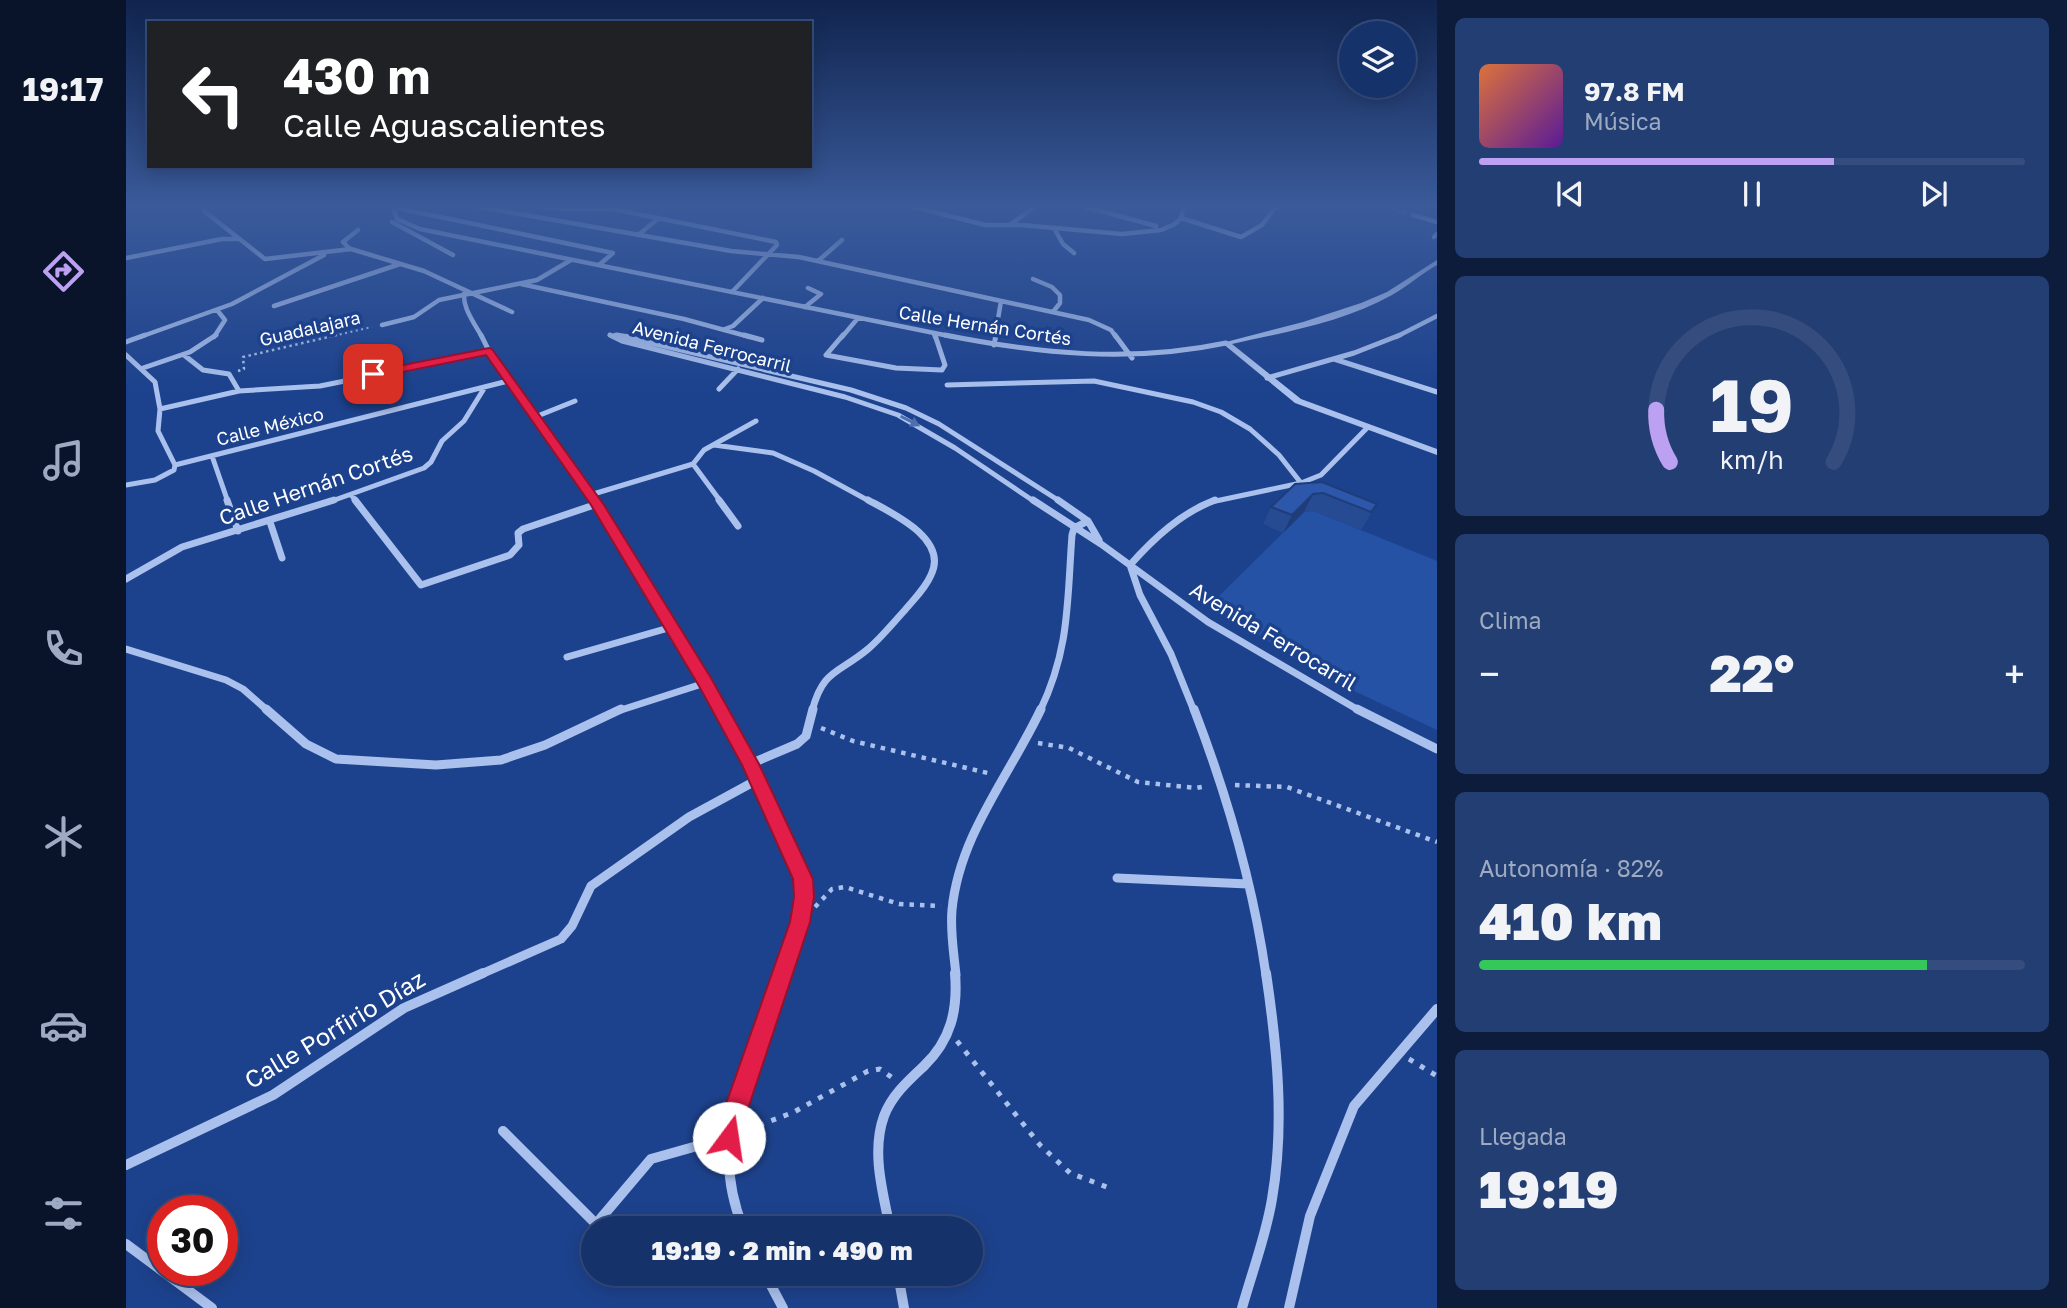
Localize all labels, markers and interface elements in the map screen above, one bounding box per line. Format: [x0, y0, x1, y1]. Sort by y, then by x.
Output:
map controls [1339, 21, 1416, 98]
button: layers [1339, 21, 1416, 98]
text: 430 m [283, 46, 431, 105]
icon: left [168, 49, 259, 140]
text: 19:17 [23, 70, 103, 108]
text: 97.8 FM [1584, 76, 1685, 107]
text: Calle Aguascalientes [283, 106, 605, 144]
text: Música [1584, 107, 1662, 135]
icon: previous [1551, 175, 1589, 213]
icon: pause [1733, 175, 1771, 213]
icon: next [1915, 175, 1953, 213]
icon: directions [39, 247, 88, 296]
street label: Calle Hernán Cortés [897, 301, 1073, 350]
street label: Guadalajara [257, 306, 362, 350]
street label: Avenida Ferrocarril [630, 316, 794, 376]
pin [343, 344, 403, 404]
icon: arrive [354, 355, 392, 393]
text: 19 [1710, 361, 1794, 448]
street label: Calle México [214, 402, 326, 450]
one-way arrow [900, 416, 920, 427]
icon: music [39, 436, 88, 485]
street label: Calle Hernán Cortés [215, 440, 416, 530]
text: km/h [1720, 444, 1784, 475]
street label: Avenida Ferrocarril [1185, 576, 1362, 696]
text: Clima [1479, 606, 1542, 634]
icon: phone [39, 624, 88, 673]
text: 22° [1710, 641, 1794, 703]
text: − [1479, 651, 1500, 696]
text: + [2004, 651, 2025, 696]
icon: climate [39, 812, 88, 861]
text: Autonomía · 82% [1479, 854, 1663, 882]
text: 410 km [1479, 889, 1662, 951]
street label: Calle Porfirio Díaz [239, 963, 430, 1094]
icon: car [39, 1001, 88, 1050]
position arrow [692, 1101, 766, 1175]
text: Llegada [1479, 1122, 1567, 1150]
text: 19:19 [1479, 1157, 1619, 1219]
icon: filters [39, 1189, 88, 1238]
speed limit sign: 30 [147, 1195, 238, 1286]
text: 19:19 · 2 min · 490 m [651, 1235, 913, 1266]

